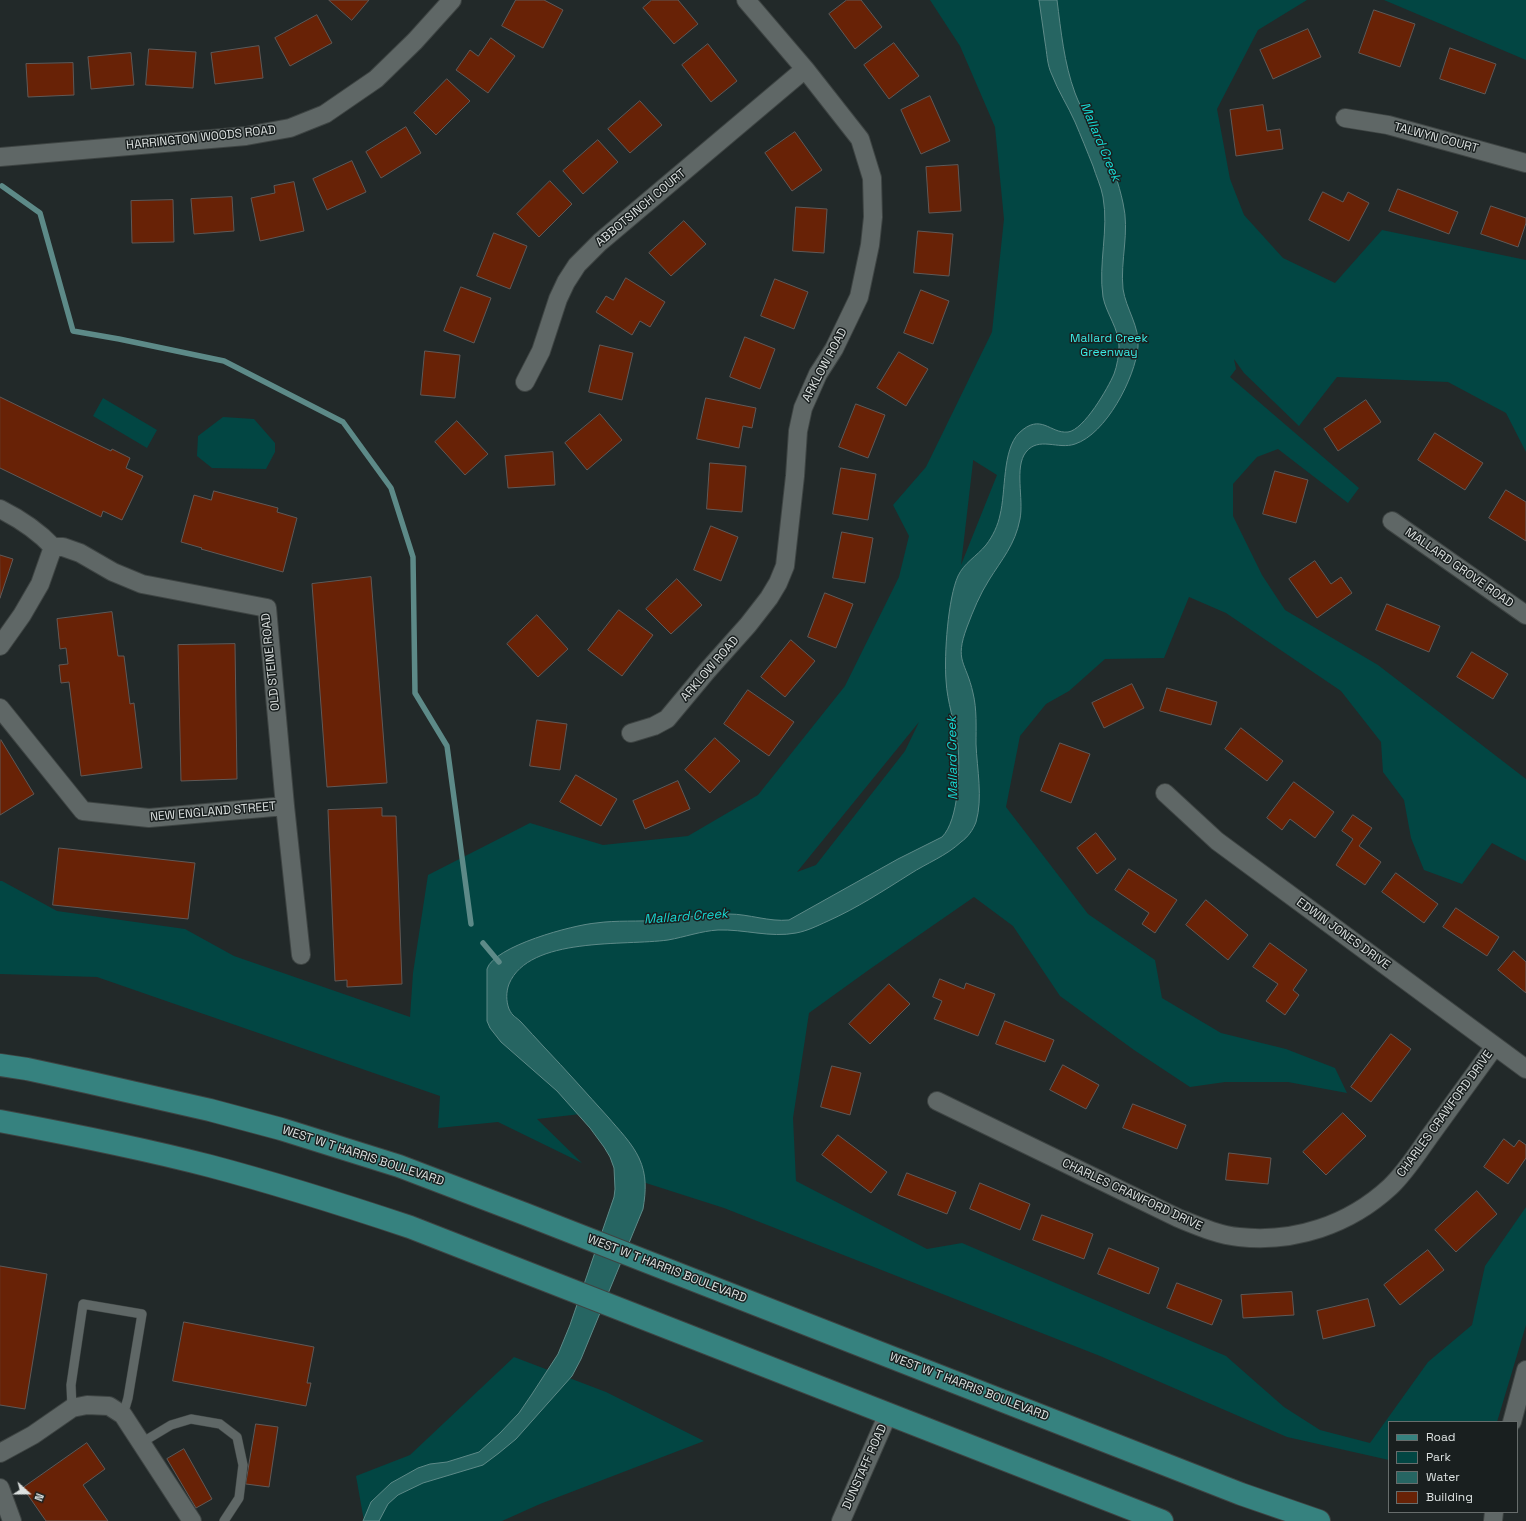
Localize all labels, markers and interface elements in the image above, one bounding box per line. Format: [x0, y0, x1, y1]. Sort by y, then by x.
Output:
water label: Mallard Creek [1076, 100, 1124, 184]
street label: TALWYN COURT [1392, 120, 1480, 156]
street label: HARRINGTON WOODS ROAD [125, 123, 277, 153]
street label: ABBOTSINCH COURT [593, 166, 689, 250]
street label: ARKLOW ROAD [800, 326, 850, 404]
park label: Mallard Creek Greenway [1070, 332, 1148, 360]
street label: MALLARD GROVE ROAD [1402, 525, 1516, 611]
street label: OLD STEINE ROAD [259, 612, 283, 712]
street label: ARKLOW ROAD [678, 634, 742, 704]
water label: Mallard Creek [944, 716, 962, 800]
street label: NEW ENGLAND STREET [149, 799, 277, 825]
street label: EDWIN JONES DRIVE [1294, 895, 1392, 973]
water label: Mallard Creek [643, 906, 729, 928]
street label: CHARLES CRAWFORD DRIVE [1394, 1048, 1496, 1180]
street label: WEST W T HARRIS BOULEVARD [280, 1123, 446, 1189]
street label: CHARLES CRAWFORD DRIVE [1060, 1156, 1204, 1234]
street label: WEST W T HARRIS BOULEVARD [585, 1232, 749, 1306]
street label: WEST W T HARRIS BOULEVARD [887, 1350, 1051, 1424]
legend [1388, 1421, 1518, 1513]
street label: DUNSTAFF ROAD [840, 1422, 890, 1512]
text: Road [1426, 1429, 1455, 1445]
text: Park [1426, 1449, 1451, 1465]
text: Water [1426, 1469, 1460, 1485]
north arrow [8, 1473, 48, 1513]
text: Building [1426, 1489, 1473, 1505]
text: N [31, 1491, 47, 1503]

